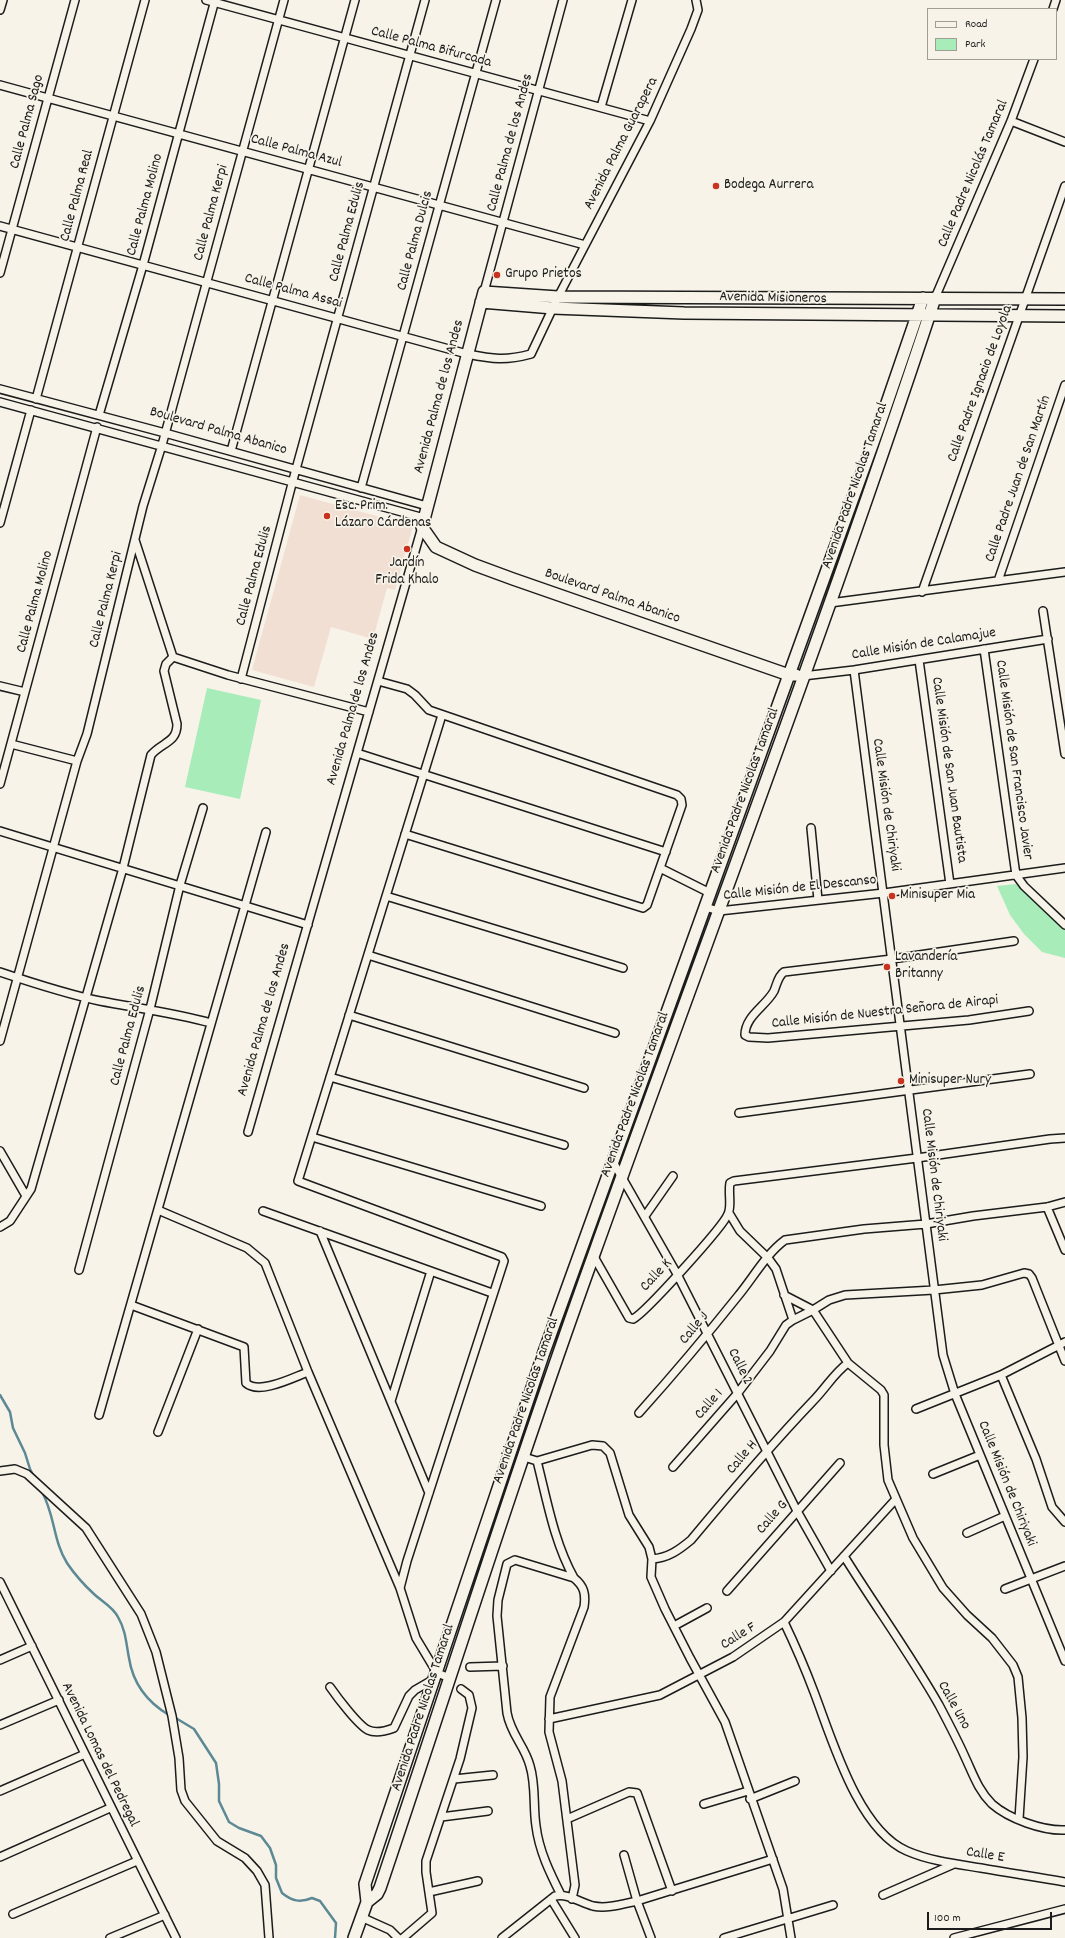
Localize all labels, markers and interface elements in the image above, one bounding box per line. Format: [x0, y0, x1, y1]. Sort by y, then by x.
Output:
legend [927, 8, 1057, 60]
text: Road [965, 16, 987, 33]
street label: Calle Palma Bifurcada [369, 23, 493, 73]
text: Park [965, 36, 985, 53]
street label: Calle Palma de los Andes [484, 72, 538, 214]
street label: Calle Palma Sago [7, 73, 49, 171]
street label: Avenida Palma Guarapera [581, 75, 663, 213]
street label: Calle Padre Nicolás Tamaral [935, 98, 1013, 250]
street label: Calle Palma Azul [248, 131, 344, 173]
street label: Calle Palma Real [57, 148, 99, 244]
street label: Calle Palma Molino [124, 152, 168, 258]
street label: Calle Palma Kerpi [191, 163, 233, 263]
place label: Bodega Aurrera [724, 177, 813, 195]
street label: Calle Palma Edulis [326, 180, 370, 284]
marker: Bodega Aurrera [711, 181, 721, 191]
street label: Calle Palma Dulcis [394, 189, 438, 293]
place label: Grupo Prietos [505, 266, 582, 284]
street label: Calle Palma Assai [242, 270, 344, 314]
marker: Grupo Prietos [492, 270, 502, 280]
street label: Avenida Misioneros [719, 289, 827, 309]
street label: Calle Padre Ignacio de Loyola [944, 303, 1018, 465]
street label: Avenida Palma de los Andes [411, 318, 469, 476]
street label: Calle Padre Juan de San Martín [982, 393, 1056, 565]
street label: Avenida Padre Nicolas Tamaral [819, 401, 893, 571]
street label: Boulevard Palma Abanico [147, 404, 289, 460]
place label: Esc. Prim. Lázaro Cárdenas [335, 498, 431, 533]
marker: Esc. Prim. Lázaro Cárdenas [322, 511, 332, 521]
street label: Calle Palma Edulis [233, 524, 277, 628]
marker: Jardín Frida Khalo [402, 544, 412, 554]
street label: Calle Palma Molino [14, 549, 58, 655]
street label: Calle Palma Kerpi [86, 550, 128, 650]
place label: Jardín Frida Khalo [375, 555, 439, 590]
street label: Boulevard Palma Abanico [542, 565, 682, 629]
street label: Calle Misión de Calamajue [851, 625, 997, 665]
street label: Avenida Palma de los Andes [323, 630, 385, 788]
street label: Calle Misión de San Francisco Javier [990, 659, 1036, 861]
street label: Calle Misión de San Juan Bautista [926, 676, 970, 864]
street label: Avenida Padre Nicolas Tamaral [708, 706, 784, 876]
street label: Calle Misión de Chiriyaki [867, 738, 903, 872]
street label: Calle Misión de El Descanso [723, 872, 877, 906]
place label: Minisuper Mia [900, 887, 975, 905]
marker: Minisuper Mia [887, 891, 897, 901]
street label: Avenida Palma de los Andes [234, 941, 296, 1099]
place label: Lavandería Britanny [895, 949, 957, 984]
marker: Lavandería Britanny [882, 962, 892, 972]
street label: Calle Palma Edulis [107, 984, 151, 1088]
street label: Calle Misión de Nuestra Señora de Airapi [771, 992, 999, 1034]
street label: Avenida Padre Nicolas Tamaral [598, 1010, 674, 1180]
place label: Minisuper Nury [909, 1072, 991, 1090]
marker: Minisuper Nury [896, 1076, 906, 1086]
street label: Calle Misión de Chiriyaki [916, 1108, 950, 1242]
street label: Calle K [637, 1256, 677, 1296]
street label: Calle J [676, 1309, 714, 1349]
street label: Avenida Padre Nicolas Tamaral [490, 1316, 564, 1486]
street label: Calle 2 [723, 1346, 755, 1388]
street label: Calle 1 [692, 1386, 728, 1424]
street label: Calle Misión de Chiriyaki [973, 1419, 1039, 1549]
street label: Calle H [723, 1437, 763, 1479]
street label: Calle G [753, 1497, 793, 1539]
street label: Calle F [718, 1619, 760, 1655]
street label: Avenida Padre Nicolas Tamaral [388, 1622, 460, 1794]
street label: Calle Uno [932, 1679, 974, 1733]
street label: Avenida Lomas del Pedregal [56, 1680, 142, 1830]
street label: Calle E [965, 1844, 1005, 1868]
scale bar [929, 1904, 1054, 1930]
text: 100 m [934, 1910, 961, 1927]

